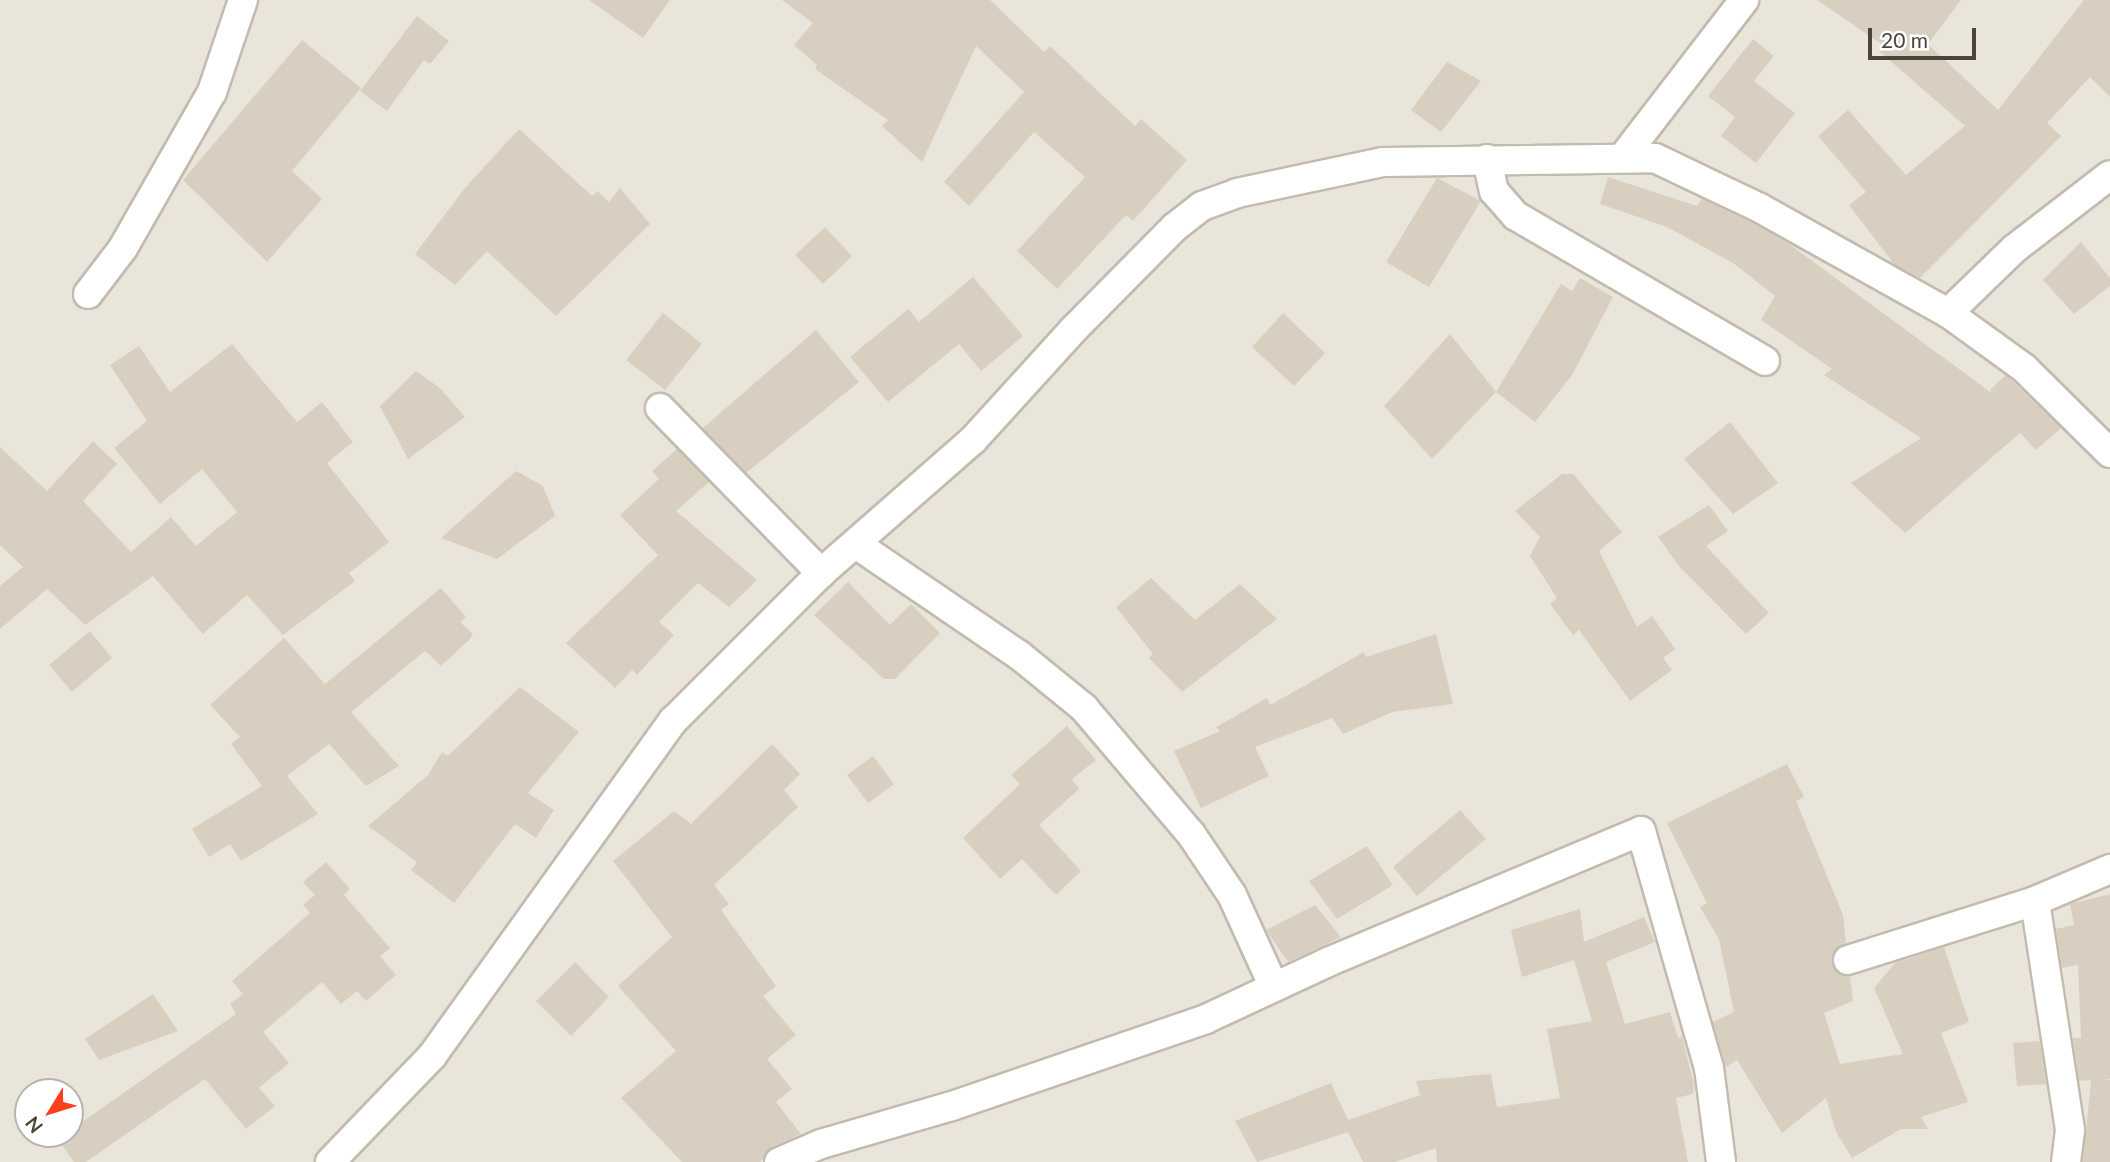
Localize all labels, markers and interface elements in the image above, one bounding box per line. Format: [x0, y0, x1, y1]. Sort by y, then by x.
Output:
scale bar [1872, 14, 1980, 58]
text: 20 m [1881, 27, 1928, 52]
north arrow [14, 1078, 84, 1148]
text: N [20, 1112, 47, 1138]

